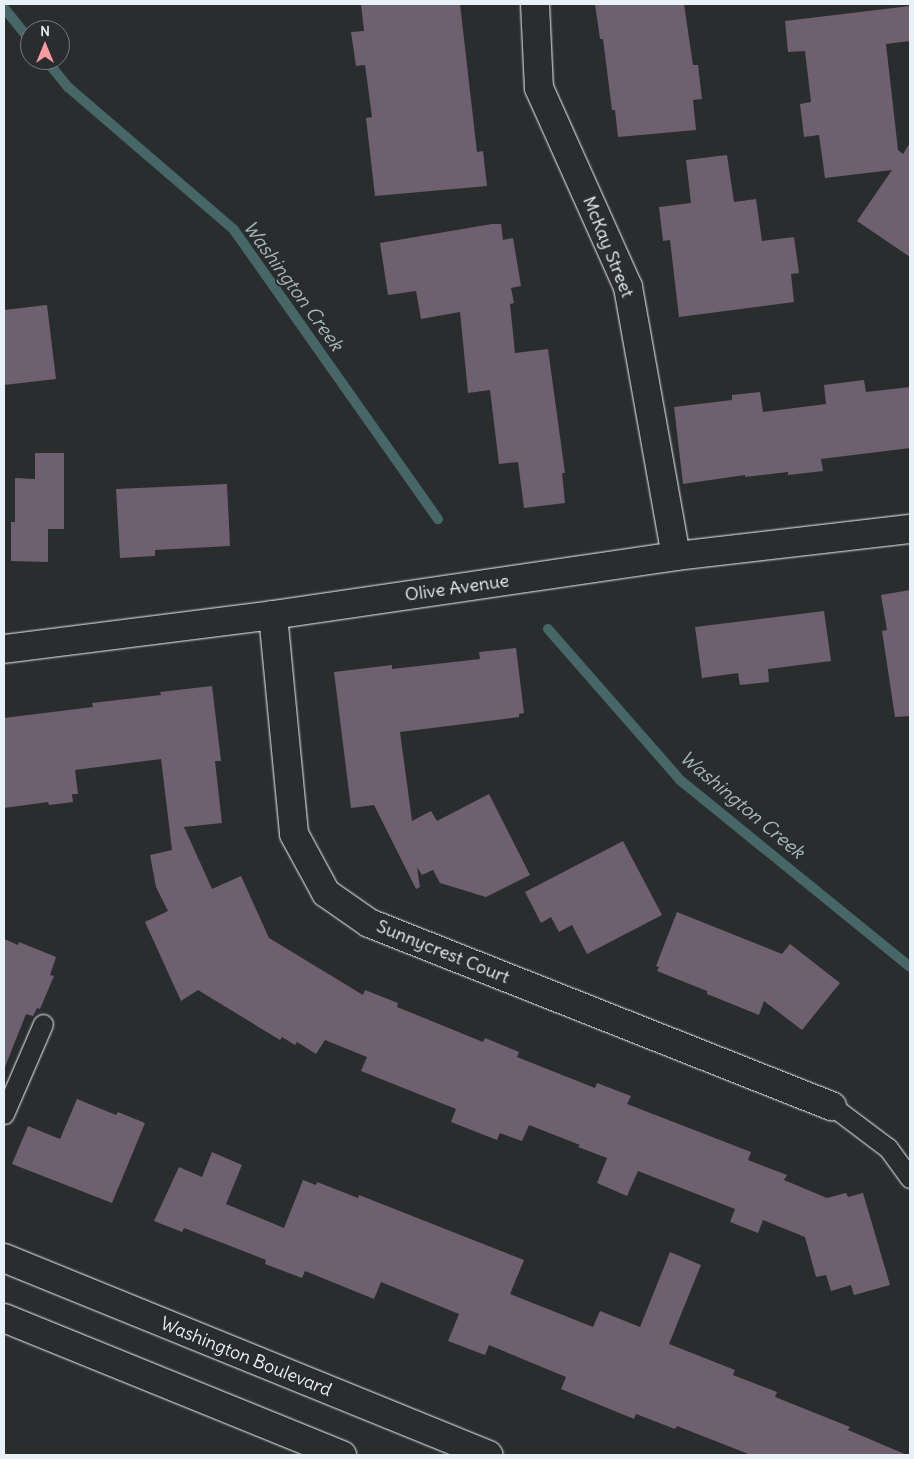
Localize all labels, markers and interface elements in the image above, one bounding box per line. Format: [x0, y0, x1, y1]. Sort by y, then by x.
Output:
north arrow [20, 20, 70, 70]
text: N [40, 22, 50, 40]
street label: McKay Street [578, 193, 638, 301]
water label: Washington Creek [238, 216, 348, 356]
street label: Olive Avenue [403, 570, 511, 606]
water label: Washington Creek [675, 746, 809, 864]
street label: Sunnycrest Court [373, 916, 513, 988]
street label: Washington Boulevard [157, 1313, 335, 1401]

